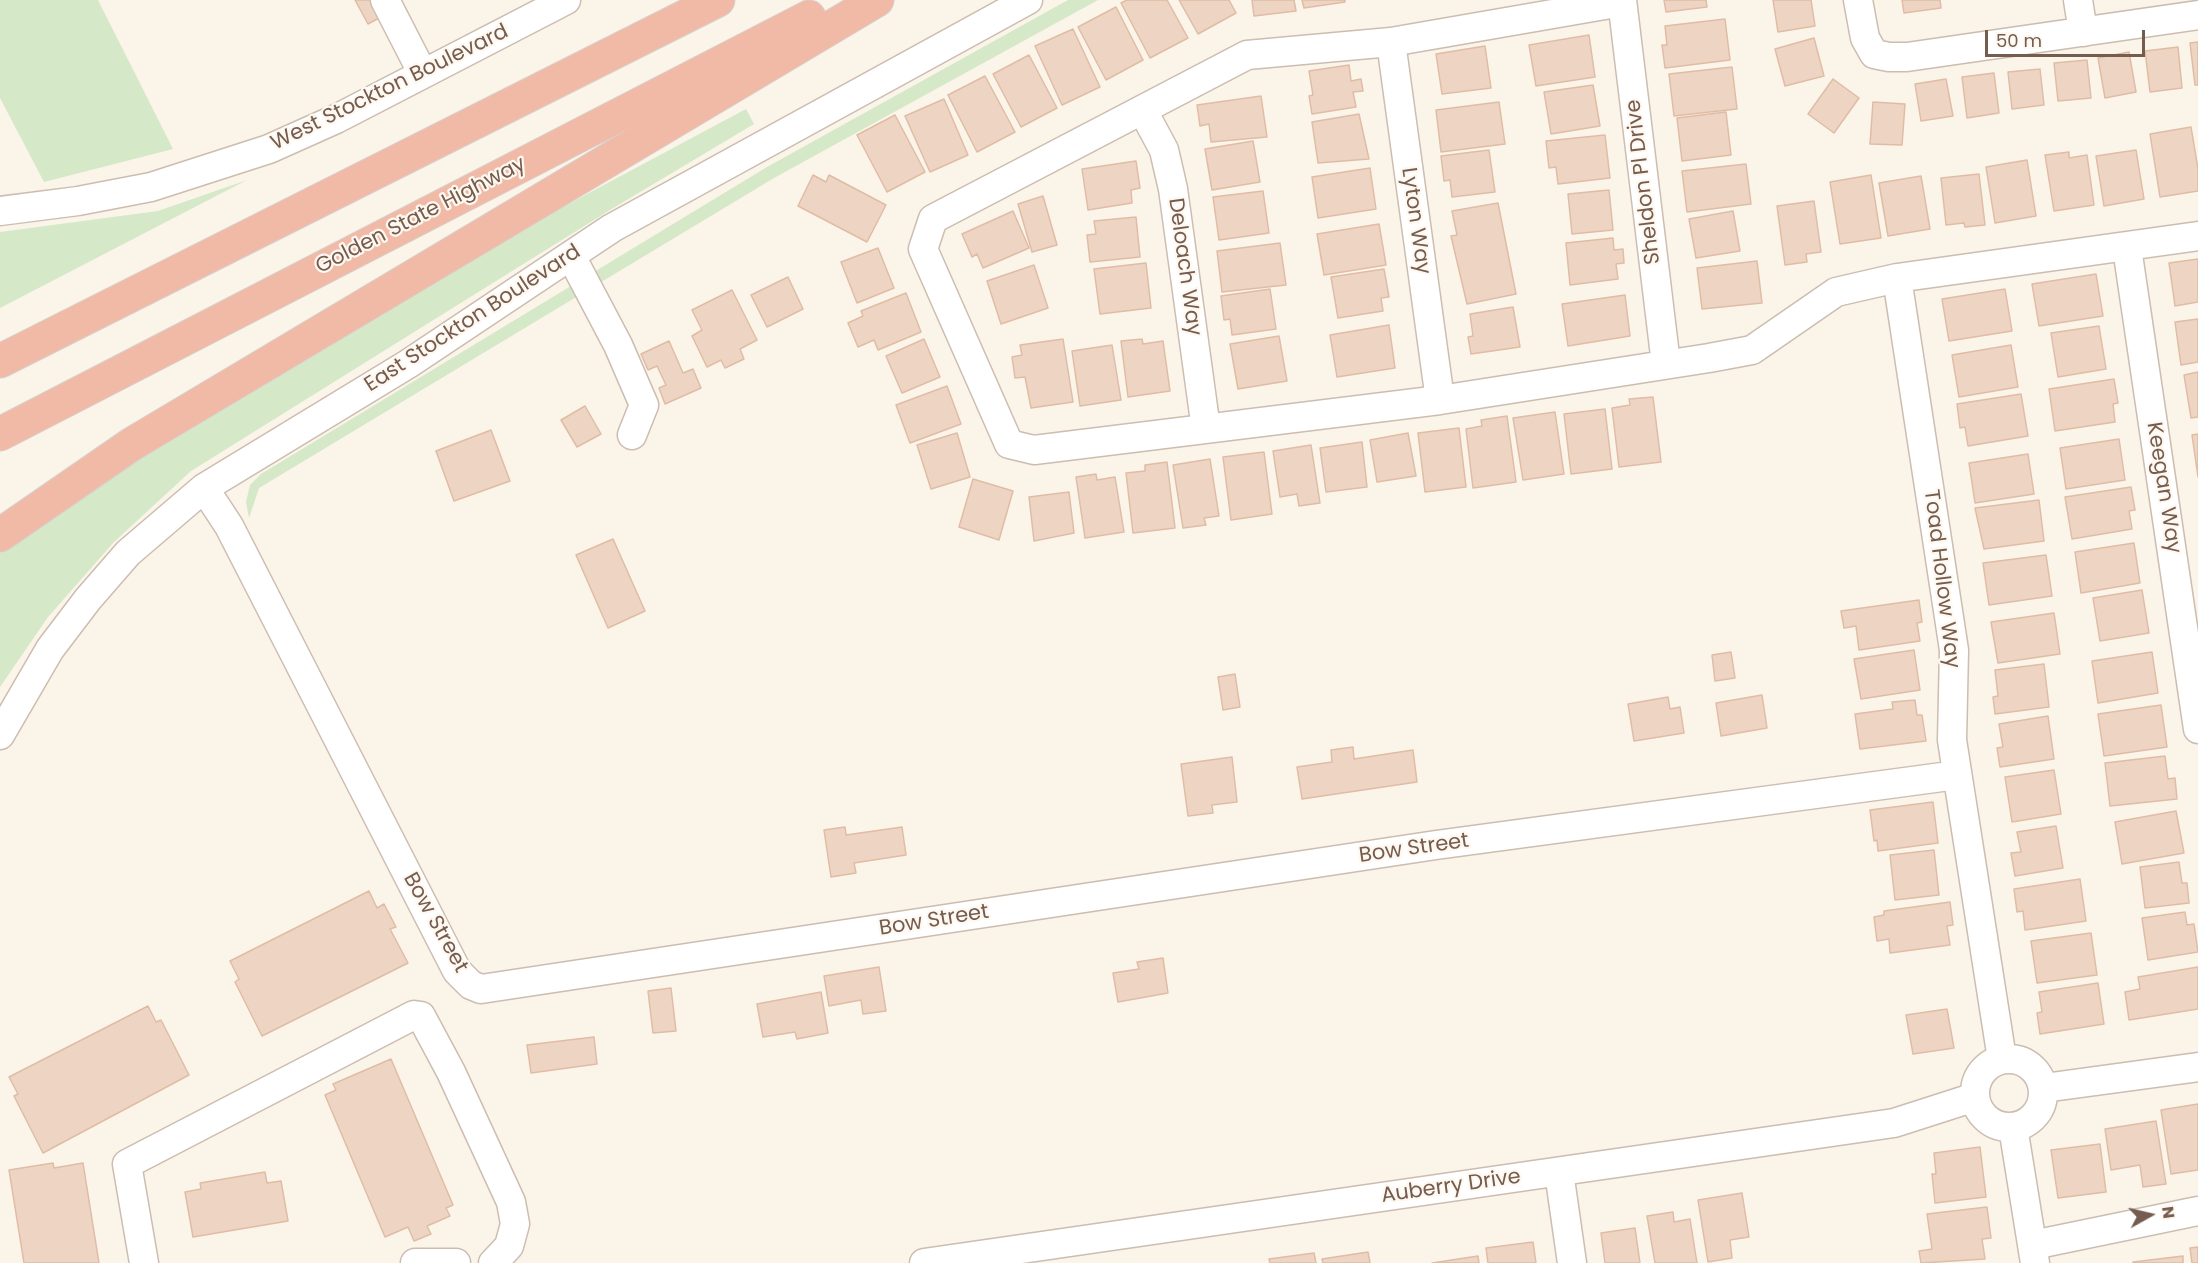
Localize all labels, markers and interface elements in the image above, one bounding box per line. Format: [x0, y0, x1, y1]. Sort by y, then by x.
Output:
scale bar [1988, 18, 2148, 56]
street label: West Stockton Boulevard [267, 20, 513, 156]
text: 50 m [1996, 28, 2042, 53]
street label: Sheldon Pl Drive [1621, 98, 1667, 266]
street label: Golden State Highway [312, 152, 530, 280]
street label: Lyton Way [1395, 166, 1435, 276]
street label: Deloach Way [1162, 196, 1206, 338]
street label: East Stockton Boulevard [360, 240, 586, 398]
street label: Keegan Way [2140, 421, 2186, 555]
street label: Toad Hollow Way [1918, 488, 1964, 670]
street label: Bow Street [1357, 829, 1471, 869]
street label: Bow Street [397, 869, 473, 977]
street label: Bow Street [877, 900, 991, 942]
street label: Auberry Drive [1380, 1165, 1522, 1209]
north arrow [2120, 1185, 2180, 1245]
text: N [2156, 1205, 2181, 1220]

